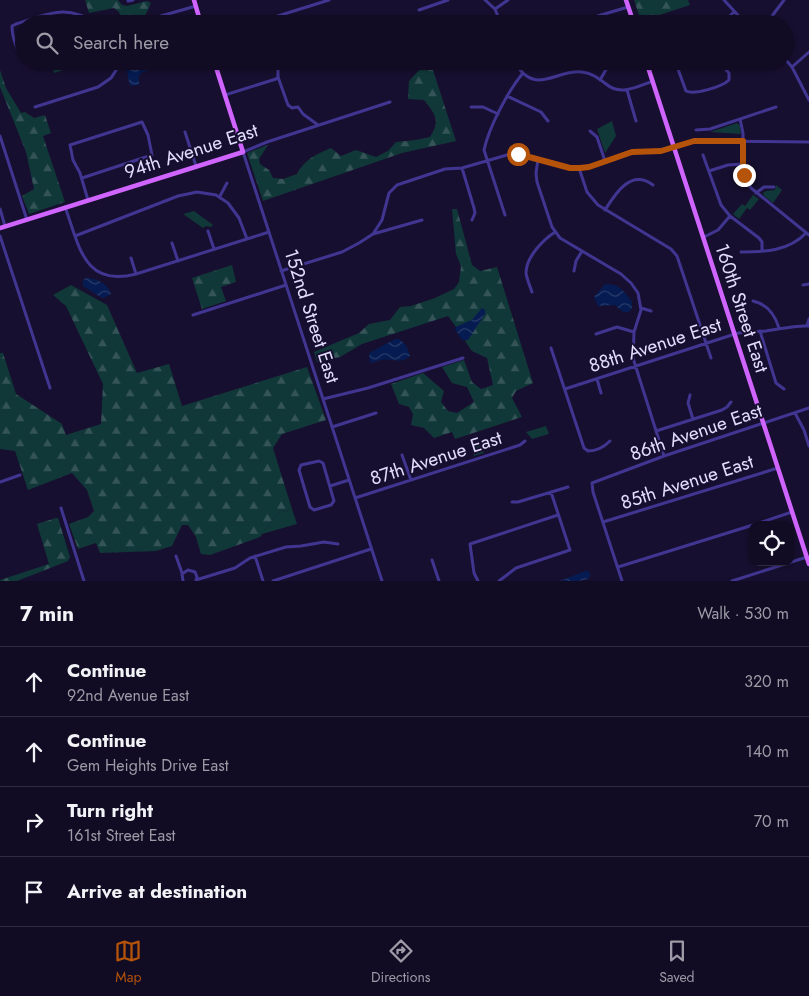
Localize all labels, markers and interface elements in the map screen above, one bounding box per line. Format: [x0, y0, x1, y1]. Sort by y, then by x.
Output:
search box [15, 15, 794, 70]
icon: search [33, 29, 61, 57]
text: Search here [73, 29, 169, 56]
street label: 94th Avenue East [121, 117, 262, 185]
route start [507, 143, 530, 166]
route end [733, 164, 756, 187]
street label: 160th Street East [708, 240, 776, 376]
street label: 152nd Street East [278, 246, 347, 387]
street label: 88th Avenue East [585, 311, 725, 379]
street label: 86th Avenue East [626, 397, 766, 467]
street label: 87th Avenue East [367, 424, 506, 492]
street label: 85th Avenue East [617, 448, 757, 516]
map controls [749, 521, 794, 566]
button: locate [749, 521, 794, 566]
text: 7 min [20, 599, 74, 629]
text: Walk · 530 m [697, 602, 789, 625]
text: Continue [67, 657, 146, 684]
icon: ahead [20, 668, 48, 696]
text: 320 m [744, 670, 789, 693]
text: 92nd Avenue East [67, 684, 189, 707]
text: Continue [67, 727, 146, 754]
icon: ahead [20, 738, 48, 766]
text: 140 m [746, 740, 789, 763]
text: Gem Heights Drive East [67, 754, 229, 777]
text: Turn right [67, 797, 153, 824]
icon: right [20, 808, 48, 836]
text: 70 m [754, 810, 789, 833]
text: 161st Street East [67, 824, 175, 847]
icon: arrive [20, 878, 48, 906]
text: Arrive at destination [67, 878, 247, 905]
tab: Map [114, 937, 142, 987]
tab: Directions [371, 937, 430, 987]
tab: Saved [659, 937, 695, 987]

